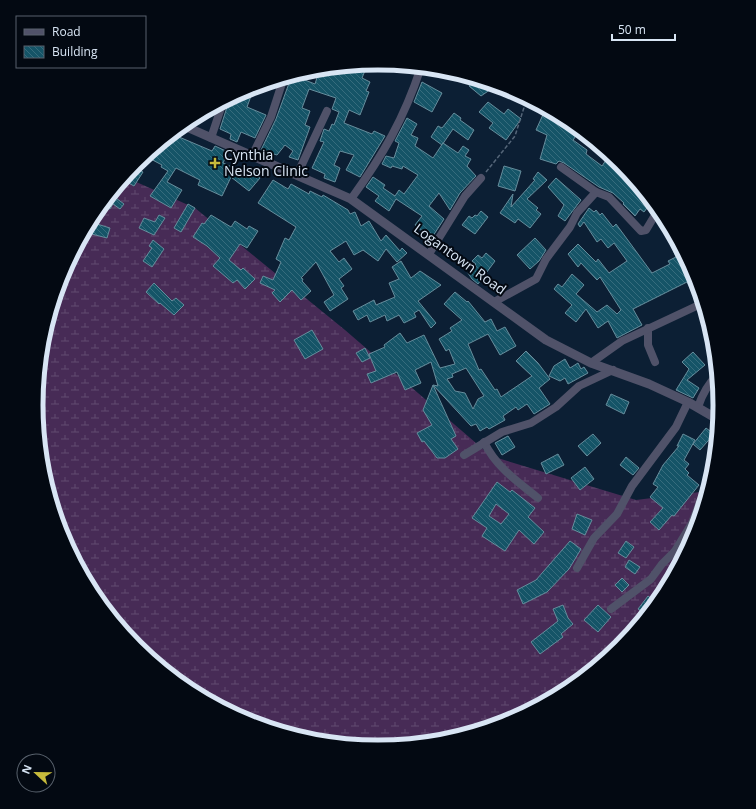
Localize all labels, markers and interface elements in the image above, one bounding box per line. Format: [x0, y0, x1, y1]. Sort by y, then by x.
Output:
legend [16, 16, 146, 68]
scale bar [612, 16, 675, 42]
text: 50 m [618, 21, 646, 38]
text: Road [52, 23, 81, 40]
text: Building [52, 43, 98, 60]
place label: Cynthia Nelson Clinic [224, 145, 308, 180]
marker: Cynthia Nelson Clinic [209, 157, 221, 169]
street label: Logantown Road [410, 219, 510, 298]
north arrow [16, 753, 56, 793]
text: N [18, 762, 35, 776]

